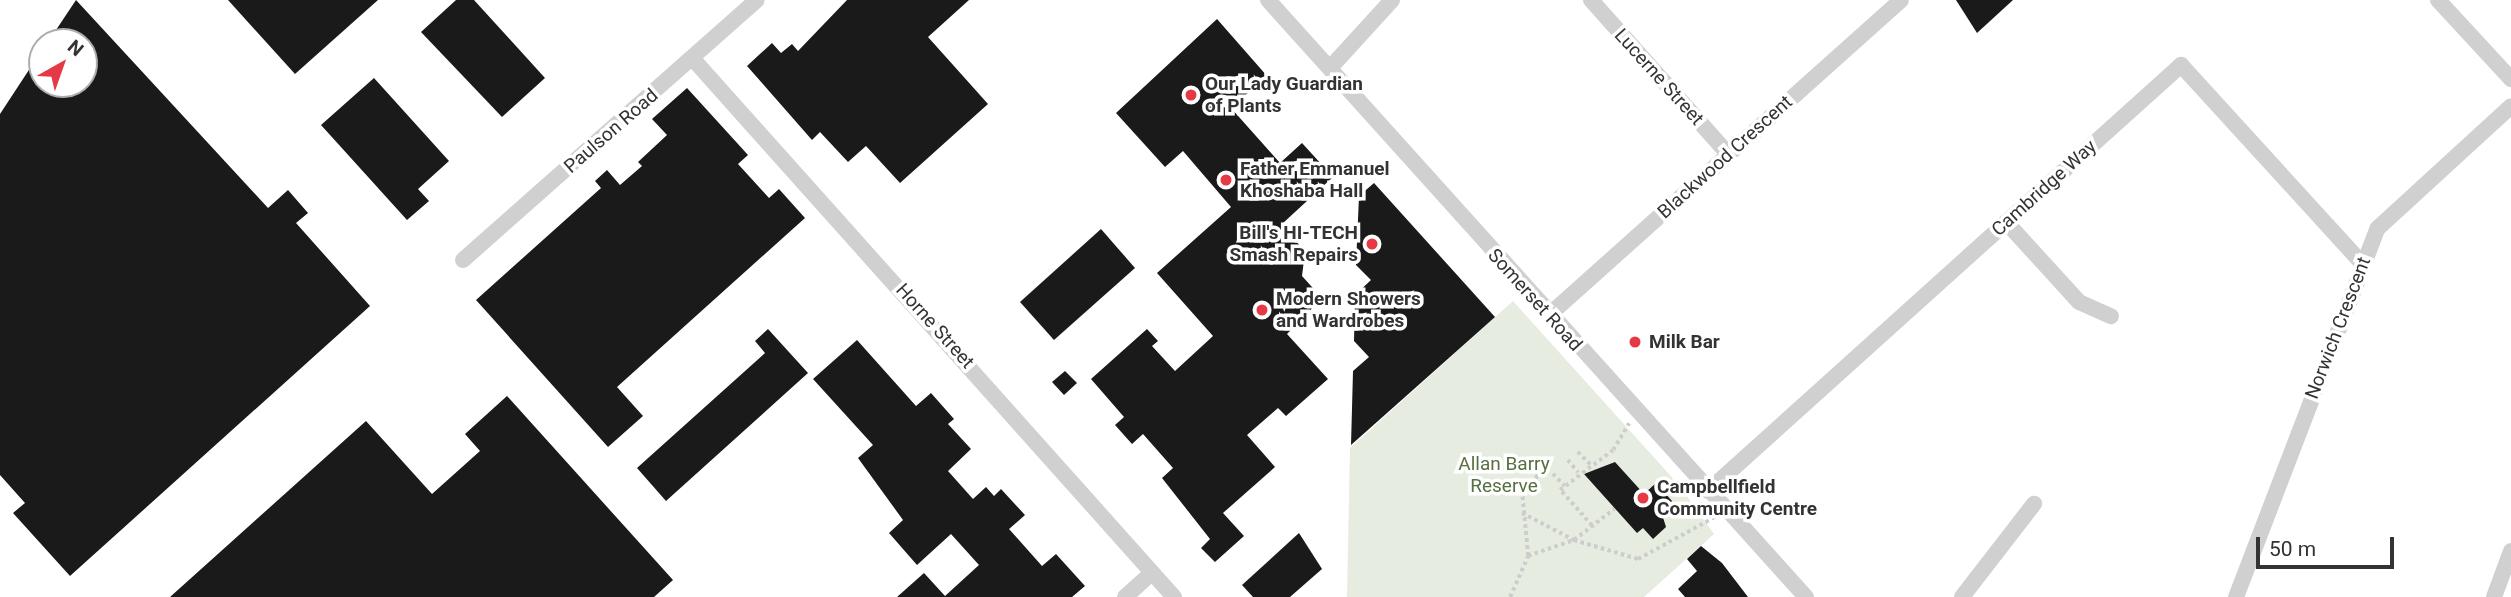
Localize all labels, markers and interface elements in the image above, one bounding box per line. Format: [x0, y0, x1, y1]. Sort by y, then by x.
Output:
street label: Lucerne Street [1610, 24, 1708, 130]
north arrow [28, 28, 98, 98]
text: N [63, 35, 88, 61]
place label: Our Lady Guardian of Plants [1205, 73, 1363, 117]
street label: Paulson Road [559, 84, 663, 178]
marker: Our Lady Guardian of Plants [1183, 87, 1199, 103]
street label: Blackwood Crescent [1653, 91, 1797, 223]
street label: Cambridge Way [1987, 135, 2101, 241]
place label: Father Emmanuel Khoshaba Hall [1240, 158, 1390, 202]
marker: Father Emmanuel Khoshaba Hall [1218, 172, 1234, 188]
place label: Bill's HI-TECH Smash Repairs [1230, 222, 1358, 266]
marker: Bill's HI-TECH Smash Repairs [1364, 236, 1380, 252]
street label: Somerset Road [1483, 244, 1587, 356]
street label: Norwich Crescent [2300, 254, 2376, 402]
street label: Horne Street [891, 279, 979, 373]
place label: Modern Showers and Wardrobes [1276, 288, 1421, 332]
marker: Modern Showers and Wardrobes [1254, 302, 1270, 318]
place label: Milk Bar [1649, 331, 1720, 353]
marker: Milk Bar [1627, 334, 1643, 350]
park label: Allan Barry Reserve [1458, 453, 1550, 497]
place label: Campbellfield Community Centre [1657, 476, 1817, 520]
marker: Campbellfield Community Centre [1635, 490, 1651, 506]
scale bar [2259, 524, 2397, 568]
text: 50 m [2269, 537, 2316, 561]

